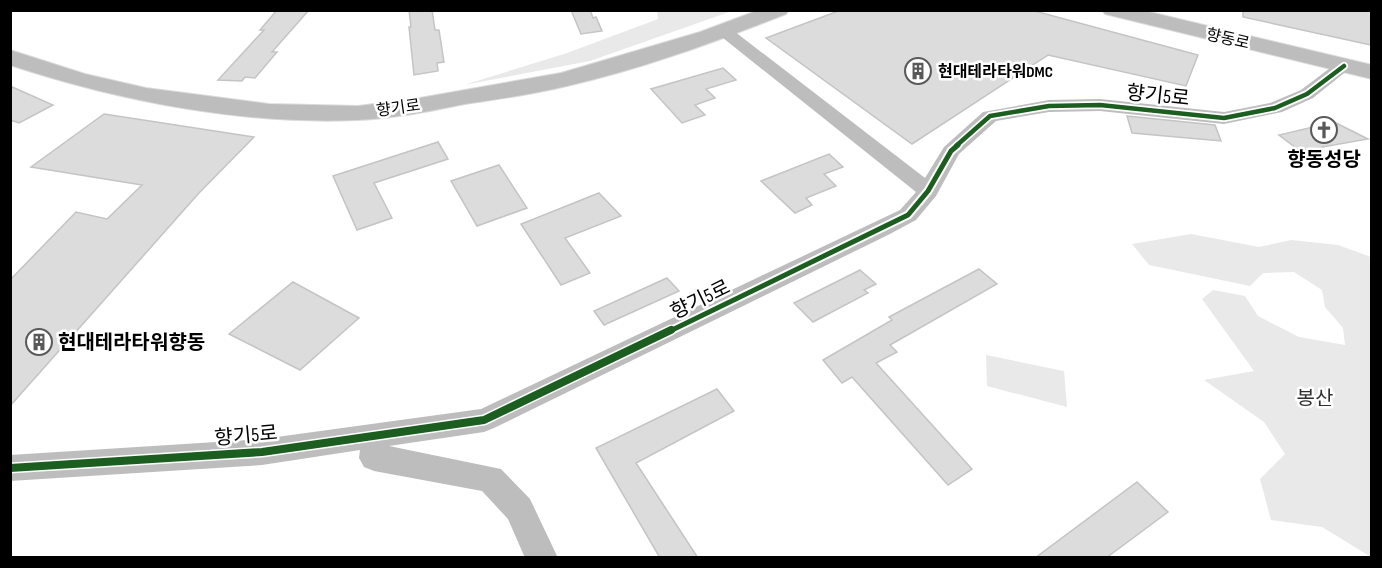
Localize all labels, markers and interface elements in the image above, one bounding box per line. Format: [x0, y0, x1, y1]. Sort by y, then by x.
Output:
street label: 향동로 [1204, 25, 1252, 54]
building icon: 현대테라타워DMC [903, 56, 933, 86]
place label: 현대테라타워DMC [938, 62, 1053, 82]
street label: 향기5로 [1125, 81, 1191, 111]
street label: 향기로 [375, 96, 422, 121]
church icon: 향동성당 [1309, 115, 1339, 145]
place label: 향동성당 [1287, 148, 1361, 172]
street label: 향기5로 [667, 275, 734, 325]
building icon: 현대테라타워향동 [24, 327, 54, 357]
place label: 현대테라타워향동 [58, 331, 205, 355]
park label: 봉산 [1297, 387, 1333, 411]
street label: 향기5로 [214, 421, 279, 451]

